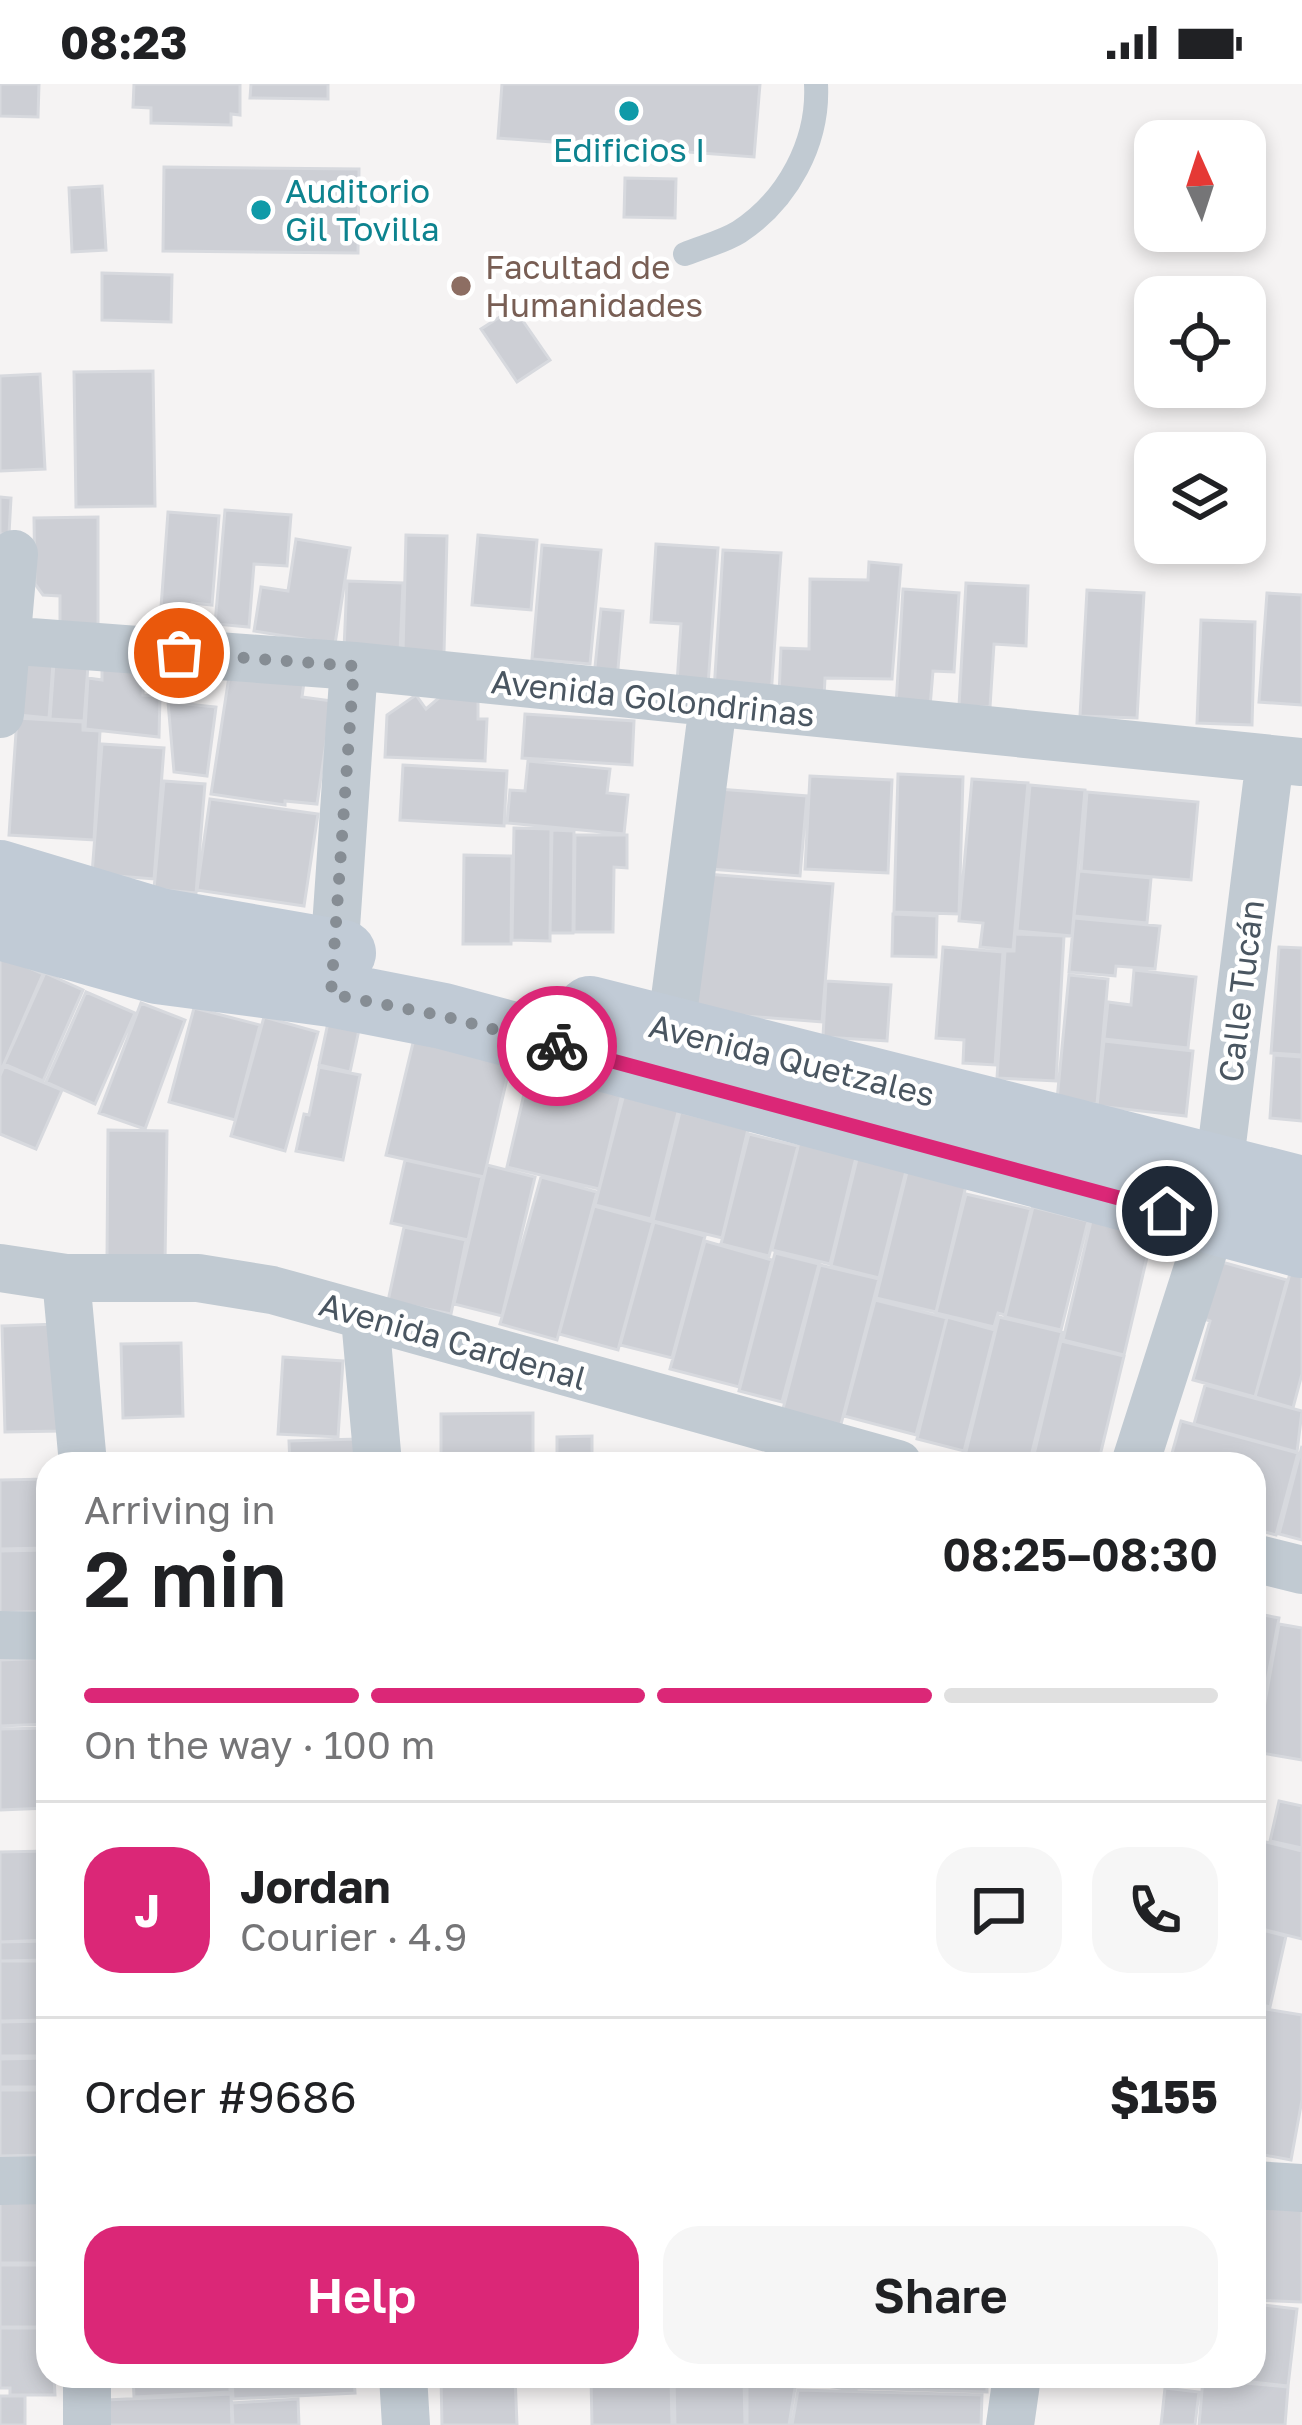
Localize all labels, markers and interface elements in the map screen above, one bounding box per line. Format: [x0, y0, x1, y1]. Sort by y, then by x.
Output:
text: 08:23 [60, 15, 187, 69]
marker: Edificios I [616, 98, 642, 124]
north arrow [1134, 120, 1266, 252]
map controls [1134, 120, 1266, 564]
place label: Edificios I [553, 130, 705, 169]
place label: Auditorio Gil Tovilla [285, 171, 440, 248]
marker: Auditorio Gil Tovilla [248, 197, 274, 223]
place label: Facultad de Humanidades [485, 247, 703, 324]
marker: Facultad de Humanidades [448, 273, 474, 299]
button: locate [1134, 276, 1266, 408]
button: layers [1134, 432, 1266, 564]
pin [128, 602, 230, 704]
icon: bag [146, 620, 212, 686]
street label: Avenida Golondrinas [489, 661, 817, 734]
street label: Calle Tucán [1210, 897, 1271, 1084]
courier [497, 986, 617, 1106]
street label: Avenida Quetzales [645, 1005, 939, 1114]
icon: bike [524, 1013, 590, 1079]
pin [1116, 1160, 1218, 1262]
icon: home [1134, 1178, 1200, 1244]
street label: Avenida Cardenal [315, 1284, 591, 1397]
text: Arriving in [84, 1486, 275, 1533]
text: 08:25–08:30 [942, 1527, 1218, 1581]
text: 2 min [84, 1531, 287, 1624]
text: On the way · 100 m [84, 1721, 435, 1768]
button: chat [936, 1847, 1062, 1973]
button: phone [1092, 1847, 1218, 1973]
text: Jordan [240, 1859, 391, 1913]
text: J [134, 1883, 160, 1937]
text: Courier · 4.9 [240, 1913, 467, 1960]
text: Order #9686 [84, 2069, 357, 2123]
text: $155 [1110, 2069, 1218, 2123]
button: Help [84, 2226, 639, 2364]
button: Share [663, 2226, 1218, 2364]

